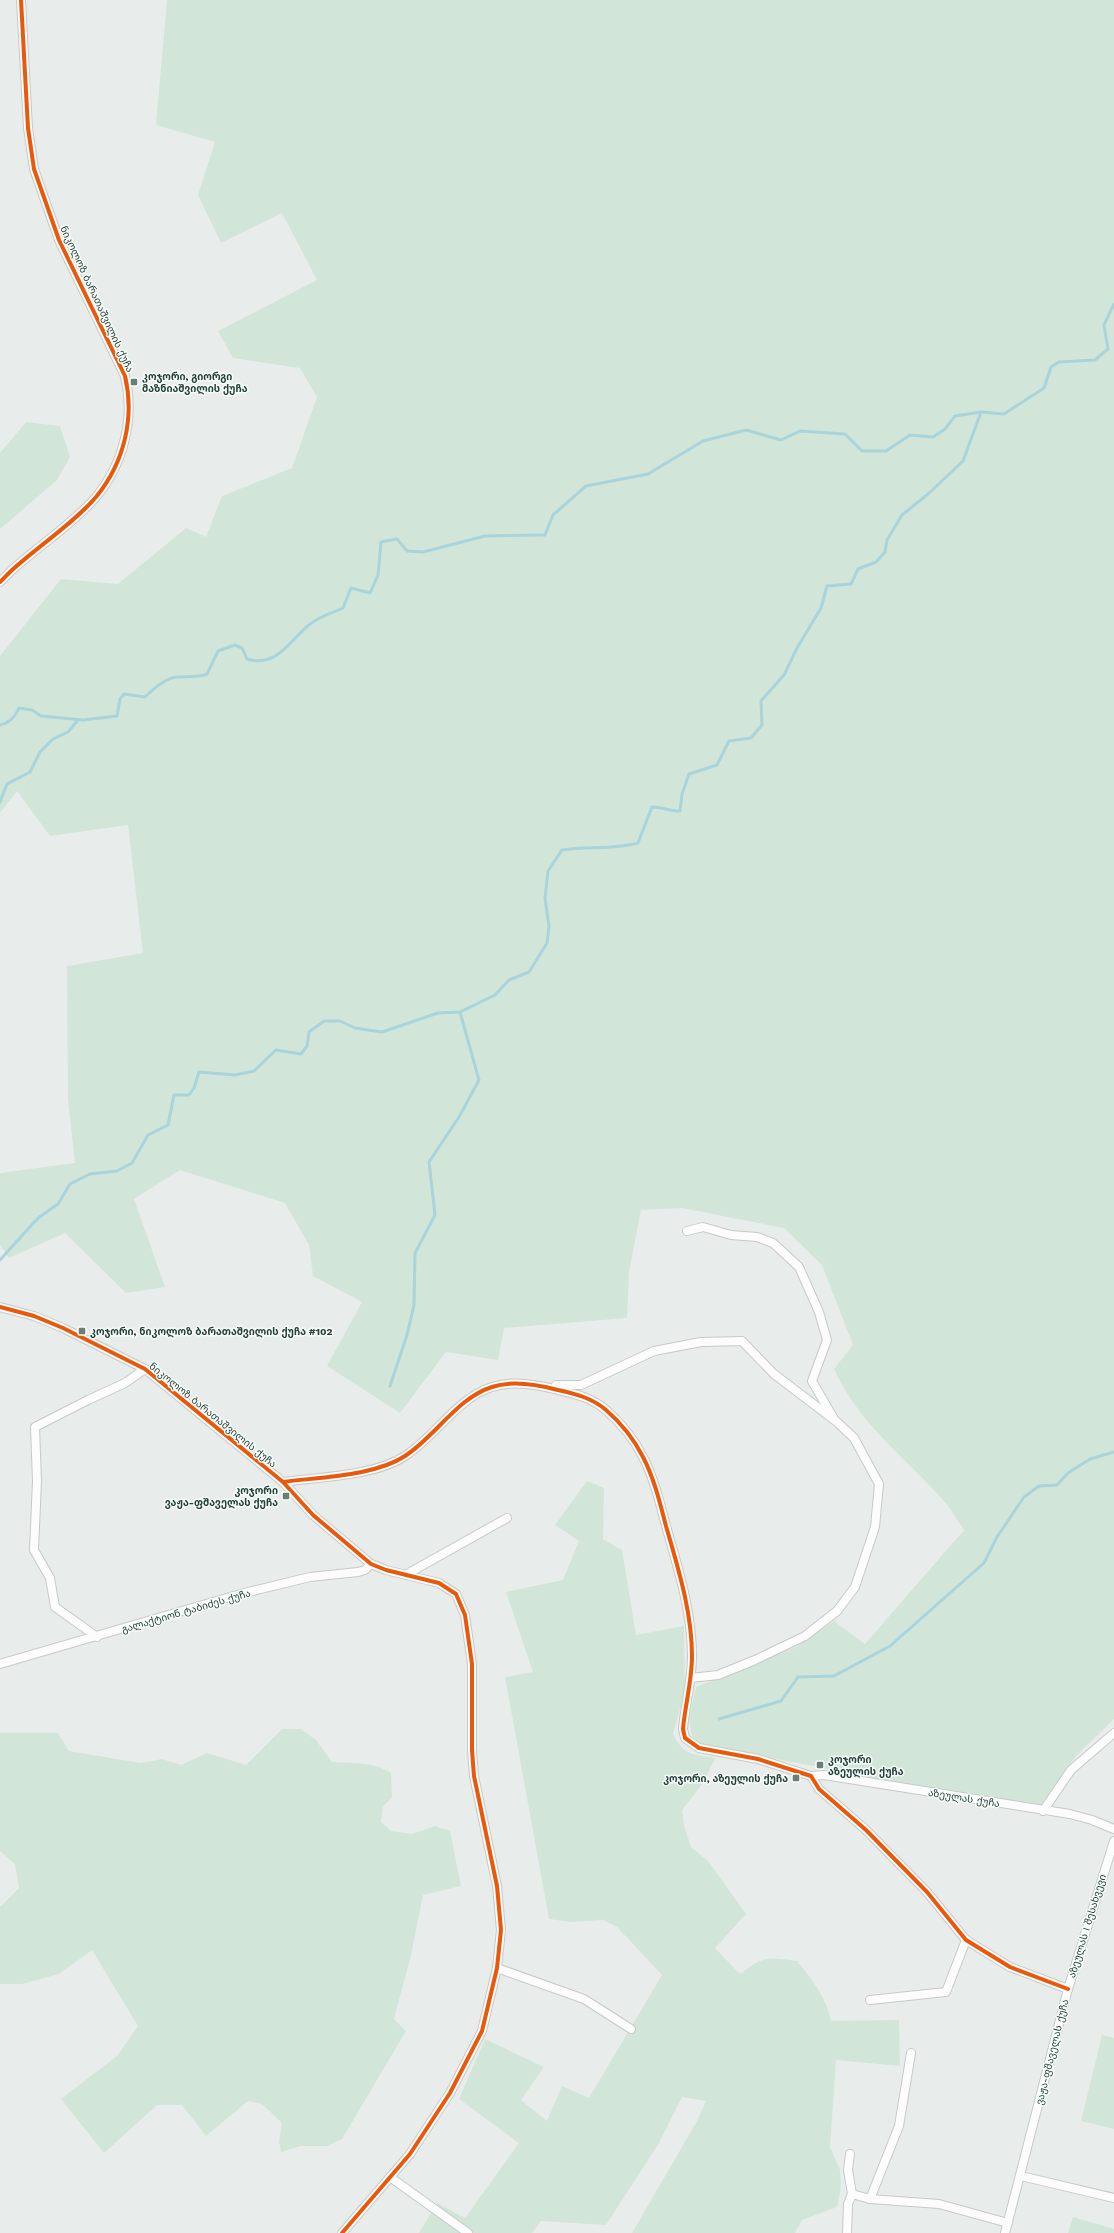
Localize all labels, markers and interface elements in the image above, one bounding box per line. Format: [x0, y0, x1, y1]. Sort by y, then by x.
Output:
street label: ნიკოლოზ ბარათაშვილის ქუჩა [57, 224, 136, 374]
place label: კოჯორი, გიორგი მაზნიაშვილის ქუჩა [142, 371, 248, 395]
marker: კოჯორი, გიორგი მაზნიაშვილის ქუჩა [129, 377, 139, 387]
marker: კოჯორი, ნიკოლოზ ბარათაშვილის ქუჩა #102 [77, 1326, 87, 1336]
place label: კოჯორი, ნიკოლოზ ბარათაშვილის ქუჩა #102 [90, 1326, 332, 1338]
street label: ნიკოლოზ ბარათაშვილის ქუჩა [147, 1360, 279, 1470]
place label: კოჯორი ვაჟა-ფშაველას ქუჩა [165, 1485, 278, 1509]
marker: კოჯორი ვაჟა-ფშაველას ქუჩა [281, 1491, 291, 1501]
street label: გალაქტიონ ტაბიძეს ქუჩა [120, 1587, 252, 1636]
place label: კოჯორი აზეულის ქუჩა [828, 1754, 904, 1778]
marker: კოჯორი აზეულის ქუჩა [815, 1760, 825, 1770]
place label: კოჯორი, აზეულის ქუჩა [663, 1773, 788, 1785]
marker: კოჯორი, აზეულის ქუჩა [791, 1773, 801, 1783]
street label: აზეულას ქუჩა [927, 1787, 1001, 1810]
street label: აზეულას I შესახვევი [1066, 1873, 1109, 1979]
street label: ვაჟა-ფშაველას ქუჩა [1034, 1998, 1071, 2106]

